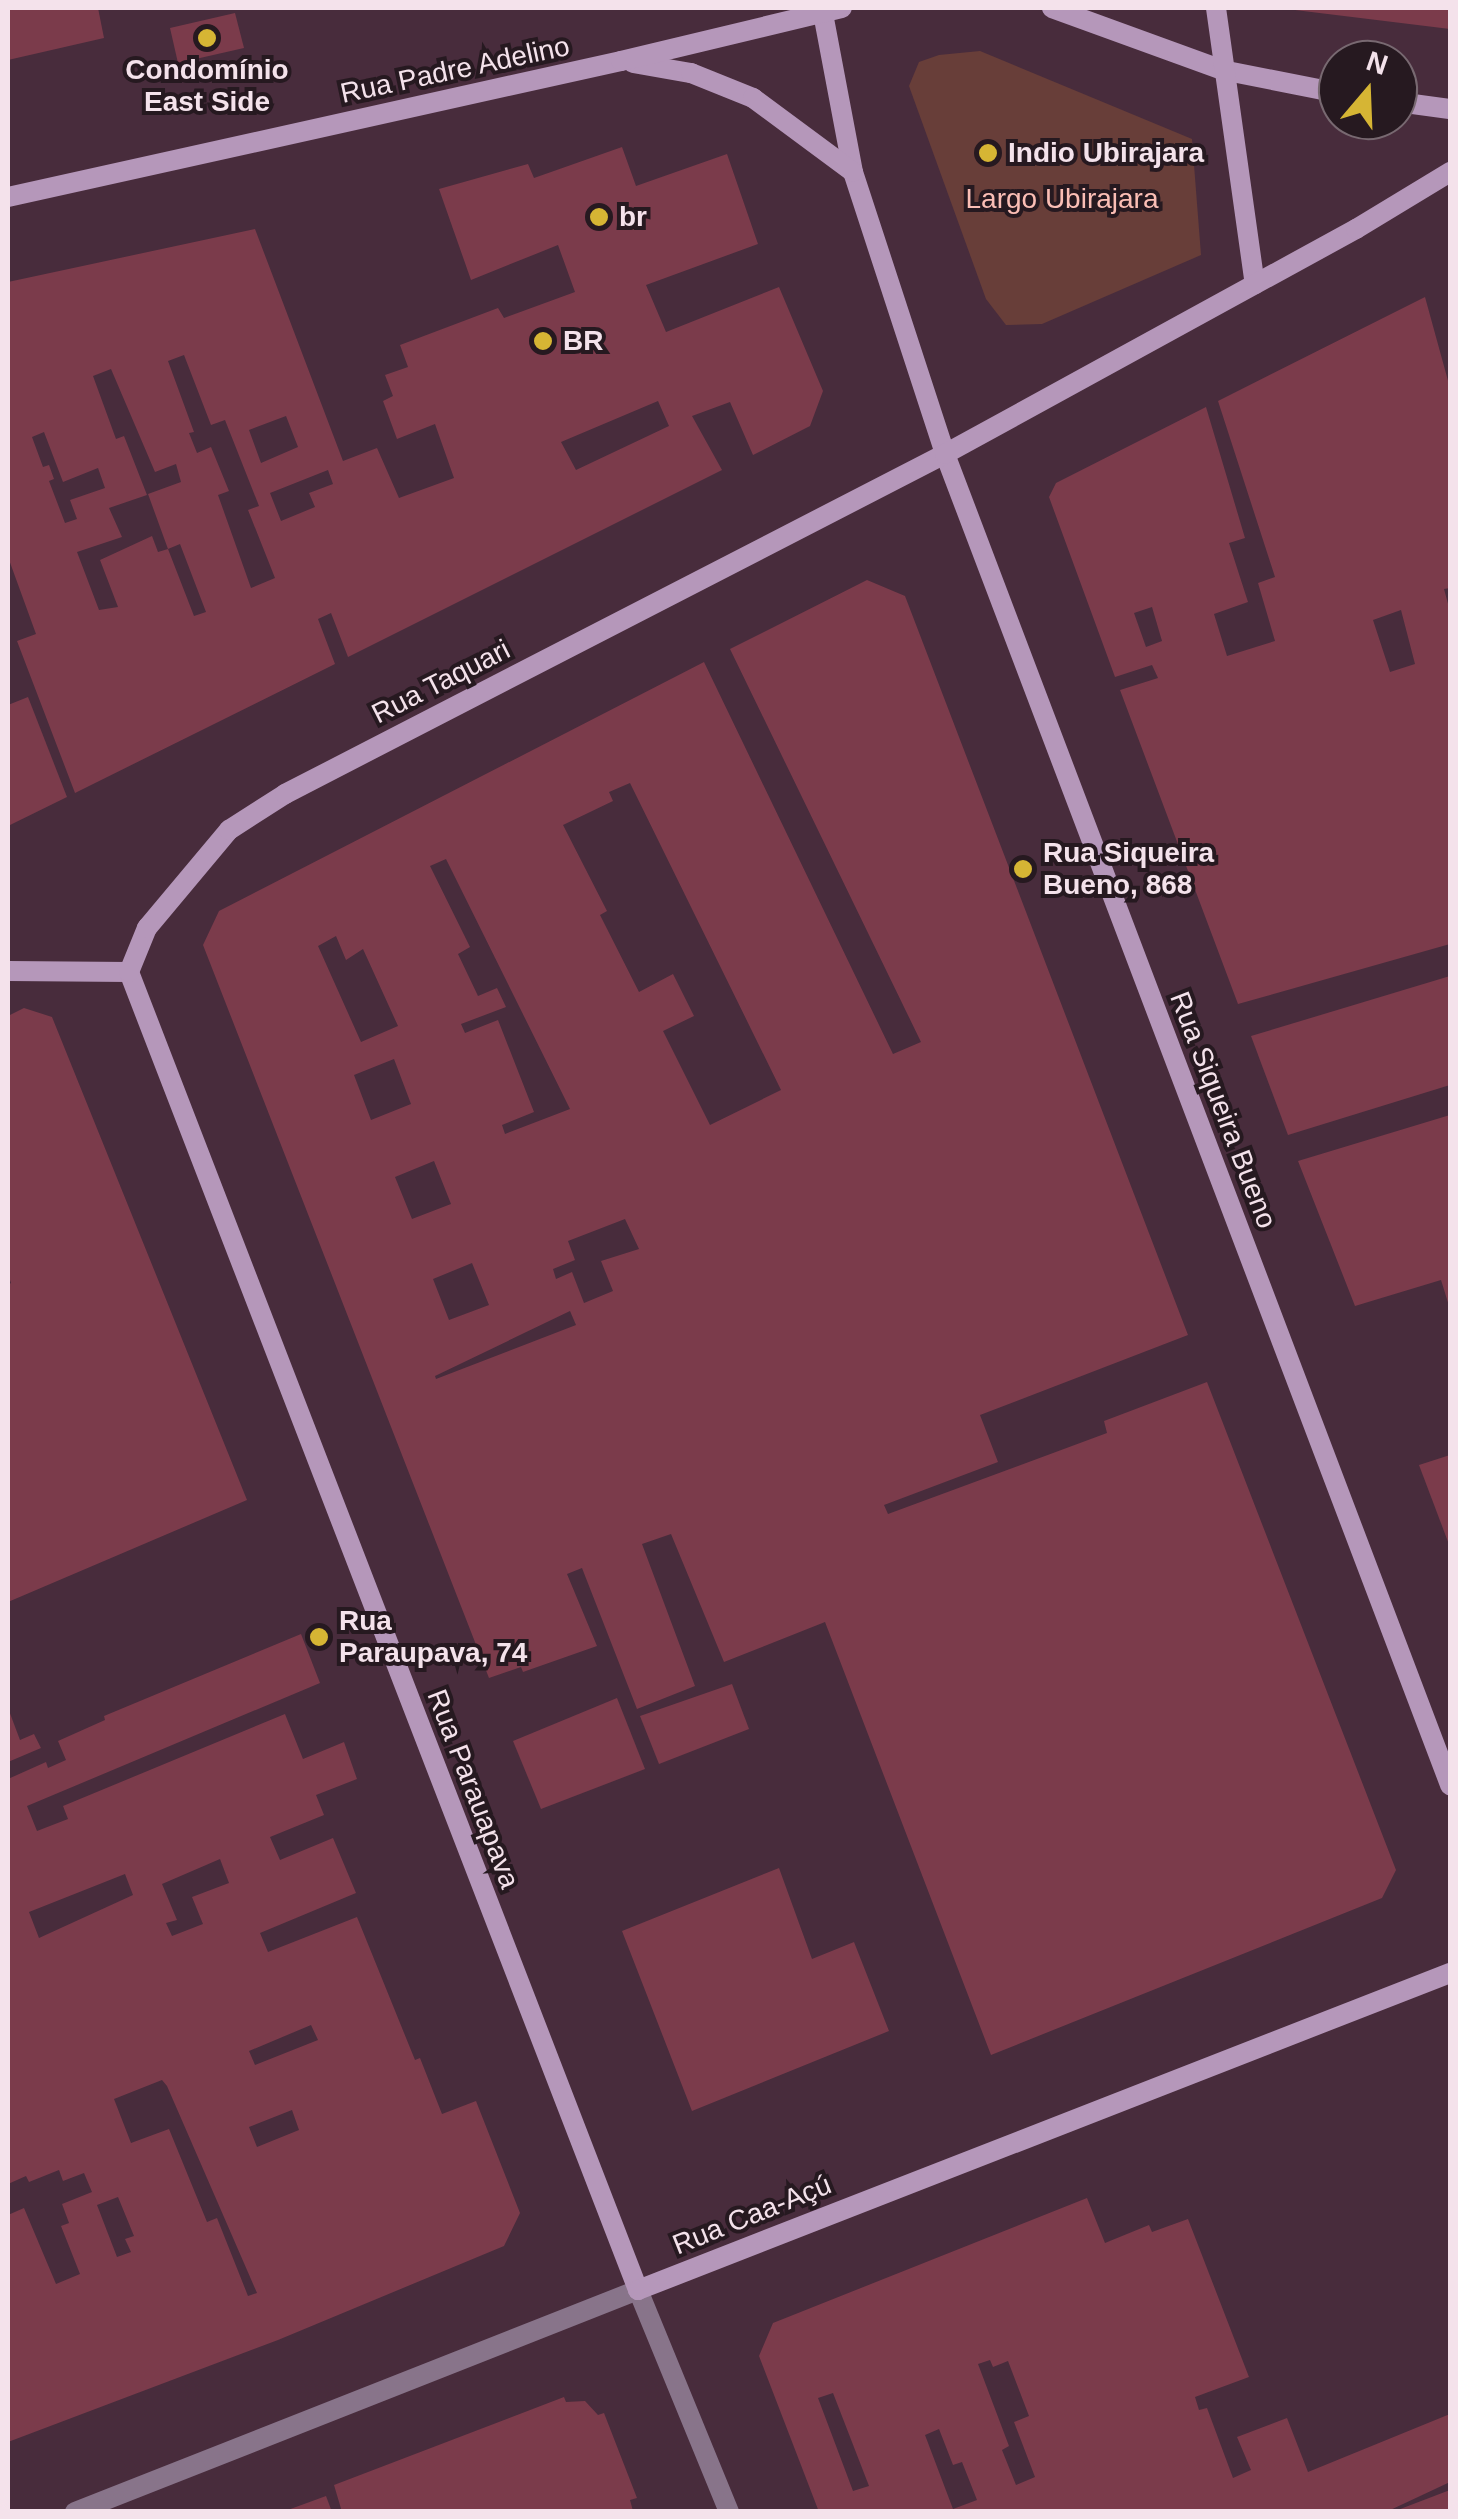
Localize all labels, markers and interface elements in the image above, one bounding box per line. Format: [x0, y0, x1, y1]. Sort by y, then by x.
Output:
marker: Condomínio East Side [196, 27, 218, 49]
street label: Rua Padre Adelino [337, 29, 573, 111]
north arrow [1318, 40, 1418, 140]
text: N [1363, 45, 1392, 81]
place label: Condomínio East Side [125, 53, 289, 119]
place label: Indio Ubirajara [1008, 136, 1204, 170]
marker: Indio Ubirajara [977, 142, 999, 164]
park label: Largo Ubirajara [966, 182, 1158, 216]
place label: br [619, 200, 647, 234]
marker: br [588, 206, 610, 228]
place label: BR [563, 324, 603, 358]
marker: BR [532, 330, 554, 352]
street label: Rua Taquari [366, 633, 516, 731]
place label: Rua Siqueira Bueno, 868 [1043, 836, 1214, 902]
marker: Rua Siqueira Bueno, 868 [1012, 858, 1034, 880]
street label: Rua Siqueira Bueno [1162, 987, 1284, 1233]
place label: Rua Paraupava, 74 [339, 1604, 527, 1670]
marker: Rua Paraupava, 74 [308, 1626, 330, 1648]
street label: Rua Parauapava [420, 1685, 526, 1893]
street label: Rua Caa-Açú [668, 2168, 836, 2262]

